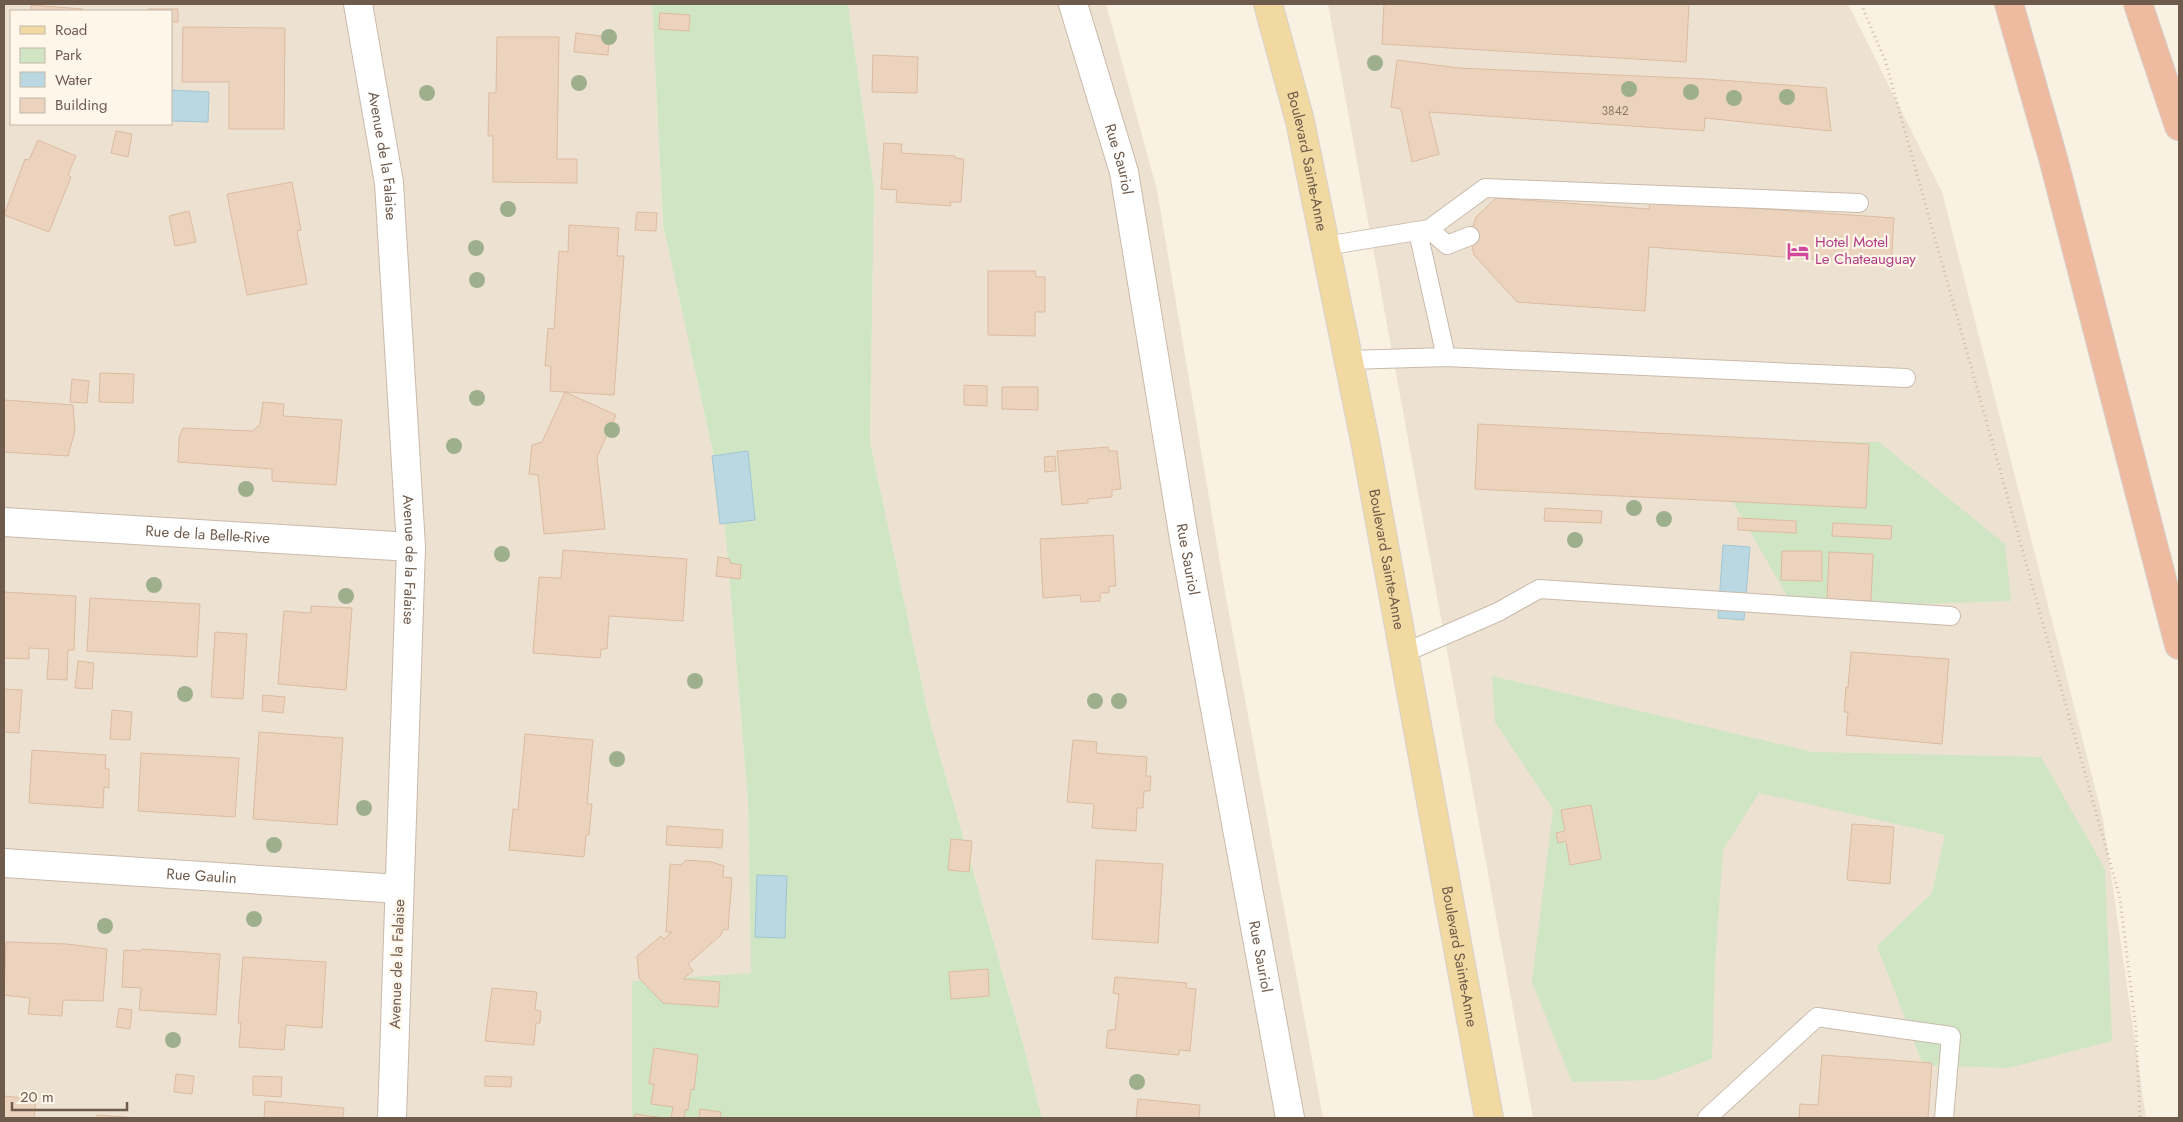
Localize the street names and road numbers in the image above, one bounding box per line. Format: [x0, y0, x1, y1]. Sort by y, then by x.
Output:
street label: Boulevard Sainte-Anne [1281, 89, 1333, 233]
street label: Avenue de la Falaise [362, 90, 402, 221]
street label: Rue Sauriol [1099, 121, 1139, 196]
street label: Boulevard Sainte-Anne [1363, 487, 1410, 632]
street label: Avenue de la Falaise [397, 494, 422, 625]
street label: Rue de la Belle-Rive [145, 520, 271, 549]
street label: Rue Sauriol [1171, 522, 1205, 597]
street label: Rue Gaulin [166, 863, 237, 889]
street label: Boulevard Sainte-Anne [1436, 884, 1483, 1029]
street label: Avenue de la Falaise [384, 899, 410, 1029]
street label: Rue Sauriol [1243, 919, 1278, 994]

